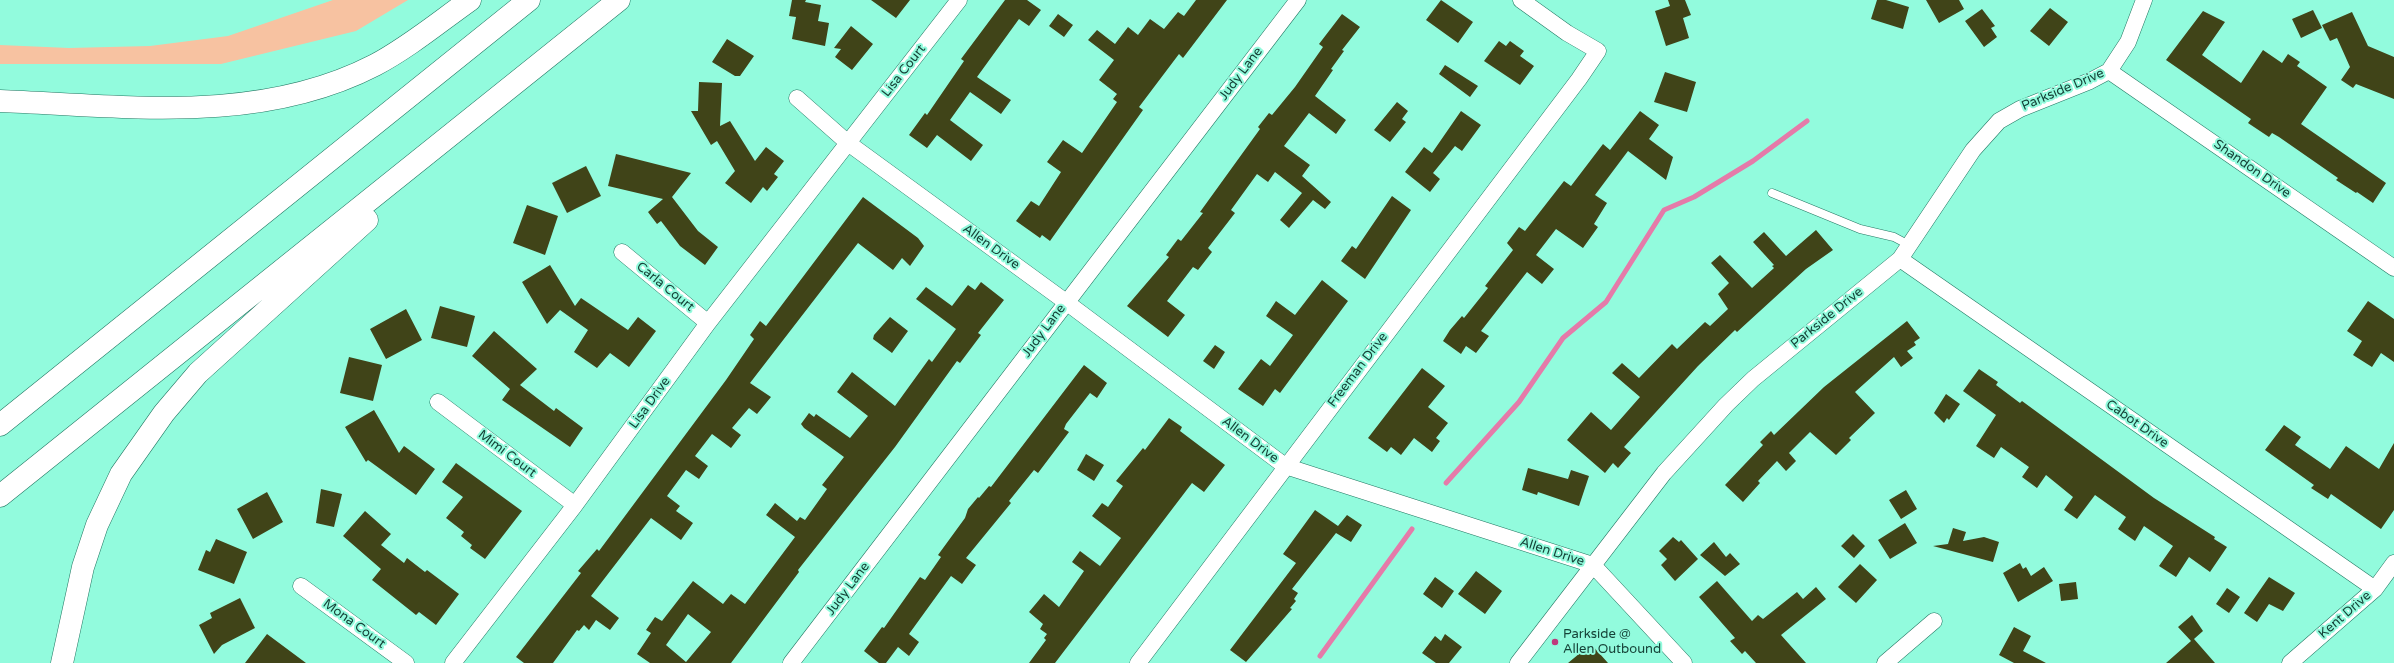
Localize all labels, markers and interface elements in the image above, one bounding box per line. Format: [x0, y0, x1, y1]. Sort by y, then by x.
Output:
street label: Lisa Court [879, 42, 929, 100]
street label: Judy Lane [1216, 44, 1266, 104]
street label: Parkside Drive [2019, 66, 2107, 114]
street label: Shandon Drive [2210, 137, 2294, 201]
street label: Allen Drive [959, 221, 1023, 273]
street label: Carla Court [633, 259, 697, 315]
street label: Parkside Drive [1788, 284, 1866, 352]
street label: Judy Lane [1019, 301, 1069, 361]
street label: Freeman Drive [1325, 330, 1391, 410]
street label: Lisa Drive [626, 374, 674, 432]
street label: Cabot Drive [2103, 397, 2171, 451]
street label: Allen Drive [1219, 414, 1281, 466]
street label: Mimi Court [475, 427, 539, 481]
street label: Allen Drive [1518, 534, 1586, 570]
street label: Judy Lane [823, 559, 873, 619]
street label: Kent Drive [2316, 588, 2374, 642]
street label: Mona Court [320, 596, 388, 652]
place label: Parkside @ Allen Outbound [1563, 627, 1661, 658]
marker: Parkside @ Allen Outbound [1550, 637, 1560, 647]

